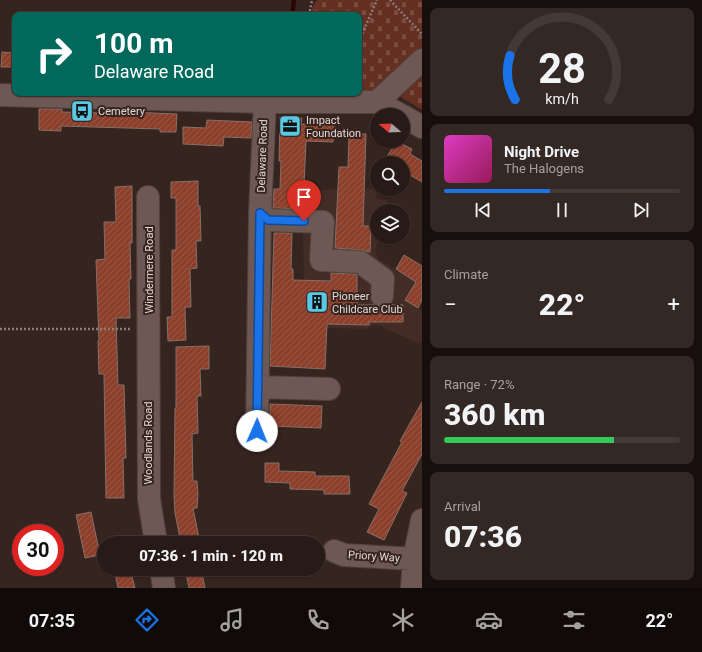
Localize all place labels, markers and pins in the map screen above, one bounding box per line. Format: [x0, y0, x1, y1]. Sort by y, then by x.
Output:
bus stop icon: Cemetery [69, 98, 95, 124]
place label: Cemetery [98, 105, 146, 118]
office icon: Impact Foundation [277, 113, 303, 139]
place label: Impact Foundation [306, 114, 361, 140]
pin [287, 180, 321, 221]
building icon: Pioneer Childcare Club [304, 289, 330, 315]
place label: Pioneer Childcare Club [332, 290, 403, 316]

